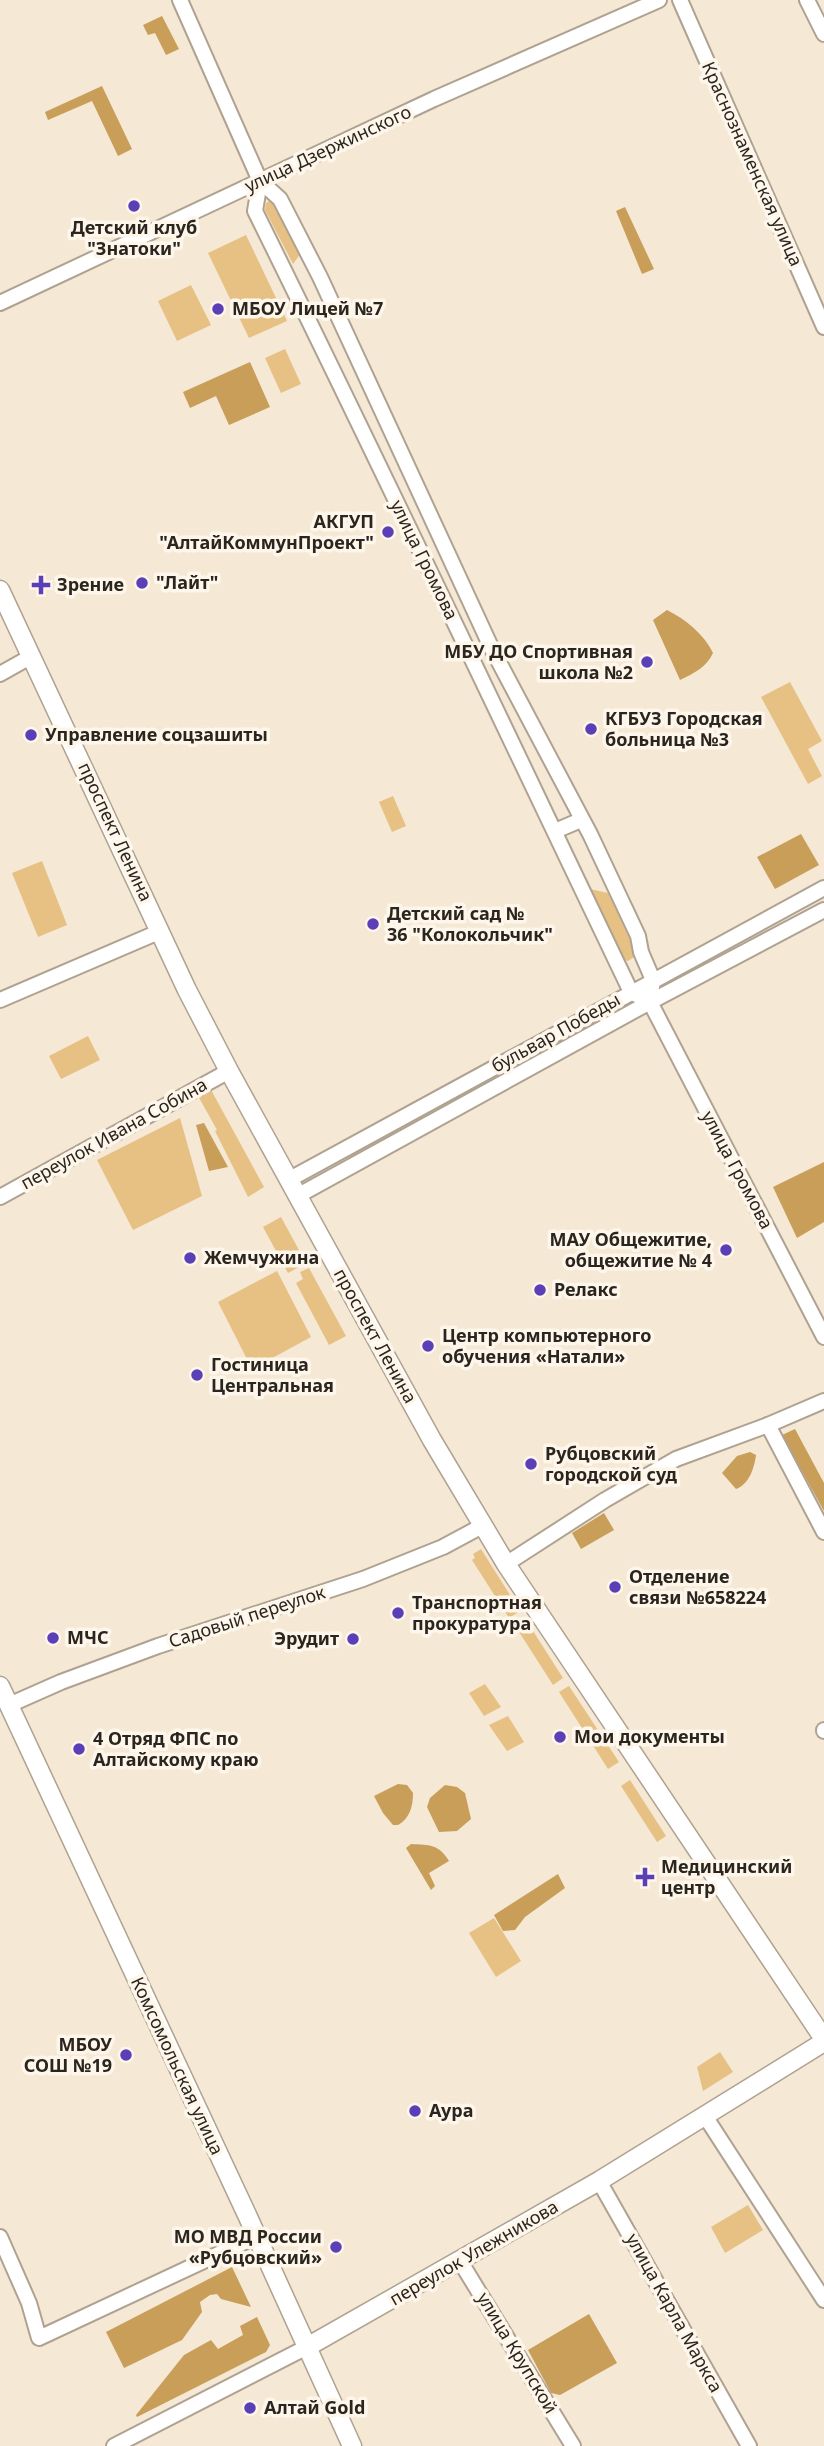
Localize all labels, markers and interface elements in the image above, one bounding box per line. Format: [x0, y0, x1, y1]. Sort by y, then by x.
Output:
street label: Краснознаменская улица [697, 57, 809, 270]
street label: улица Дзержинского [240, 99, 415, 197]
marker: Детский клуб "Знатоки" [126, 198, 142, 214]
place label: Детский клуб "Знатоки" [71, 215, 197, 260]
place label: МБОУ Лицей №7 [232, 296, 383, 320]
marker: МБОУ Лицей №7 [210, 301, 226, 317]
street label: улица Громова [385, 496, 464, 624]
place label: АКГУП "АлтайКоммунПроект" [159, 509, 374, 554]
marker: АКГУП "АлтайКоммунПроект" [380, 524, 396, 540]
place label: "Лайт" [156, 570, 218, 594]
place label: Зрение [57, 572, 124, 596]
marker: Зрение [31, 575, 51, 595]
marker: "Лайт" [134, 575, 150, 591]
place label: МБУ ДО Спортивная школа №2 [444, 639, 633, 684]
marker: МБУ ДО Спортивная школа №2 [639, 654, 655, 670]
place label: КГБУЗ Городская больница №3 [605, 706, 763, 751]
marker: КГБУЗ Городская больница №3 [583, 721, 599, 737]
place label: Управление соцзашиты [45, 722, 268, 746]
marker: Управление соцзашиты [23, 727, 39, 743]
street label: проспект Ленина [73, 758, 159, 905]
place label: Детский сад № 36 "Колокольчик" [387, 901, 553, 946]
marker: Детский сад № 36 "Колокольчик" [365, 916, 381, 932]
street label: бульвар Победы [487, 987, 624, 1077]
street label: переулок Ивана Собина [16, 1072, 211, 1194]
street label: улица Громова [697, 1106, 779, 1233]
place label: МАУ Общежитие, общежитие № 4 [549, 1227, 712, 1272]
marker: МАУ Общежитие, общежитие № 4 [718, 1242, 734, 1258]
place label: Жемчужина [204, 1245, 319, 1269]
marker: Жемчужина [182, 1250, 198, 1266]
street label: проспект Ленина [329, 1264, 423, 1407]
place label: Релакс [554, 1277, 618, 1301]
marker: Релакс [532, 1282, 548, 1298]
place label: Центр компьютерного обучения «Натали» [442, 1323, 651, 1368]
marker: Центр компьютерного обучения «Натали» [420, 1338, 436, 1354]
place label: Гостиница Центральная [211, 1352, 334, 1397]
marker: Гостиница Центральная [189, 1367, 205, 1383]
place label: Рубцовский городской суд [545, 1441, 677, 1486]
marker: Рубцовский городской суд [523, 1456, 539, 1472]
place label: Отделение связи №658224 [629, 1564, 766, 1609]
street label: Садовый переулок [165, 1579, 328, 1653]
marker: Отделение связи №658224 [607, 1579, 623, 1595]
place label: Транспортная прокуратура [412, 1590, 542, 1635]
marker: Транспортная прокуратура [390, 1605, 406, 1621]
place label: МЧС [67, 1625, 109, 1649]
place label: Эрудит [274, 1626, 339, 1650]
marker: МЧС [45, 1630, 61, 1646]
marker: Эрудит [345, 1631, 361, 1647]
place label: Мои документы [574, 1724, 725, 1748]
place label: 4 Отряд ФПС по Алтайскому краю [93, 1726, 259, 1771]
marker: Мои документы [552, 1729, 568, 1745]
marker: 4 Отряд ФПС по Алтайскому краю [71, 1741, 87, 1757]
place label: Медицинский центр [661, 1854, 792, 1899]
marker: Медицинский центр [635, 1867, 655, 1887]
street label: Комсомольская улица [126, 1973, 230, 2158]
place label: МБОУ СОШ №19 [24, 2032, 112, 2077]
marker: МБОУ СОШ №19 [118, 2047, 134, 2063]
place label: Аура [429, 2098, 474, 2122]
marker: Аура [407, 2103, 423, 2119]
street label: переулок Улежникова [385, 2194, 562, 2310]
place label: МО МВД России «Рубцовский» [174, 2224, 322, 2269]
street label: улица Карла Маркса [621, 2229, 729, 2396]
marker: МО МВД России «Рубцовский» [328, 2239, 344, 2255]
street label: улица Крупской [472, 2287, 564, 2418]
place label: Алтай Gold [264, 2395, 365, 2419]
marker: Алтай Gold [242, 2400, 258, 2416]

